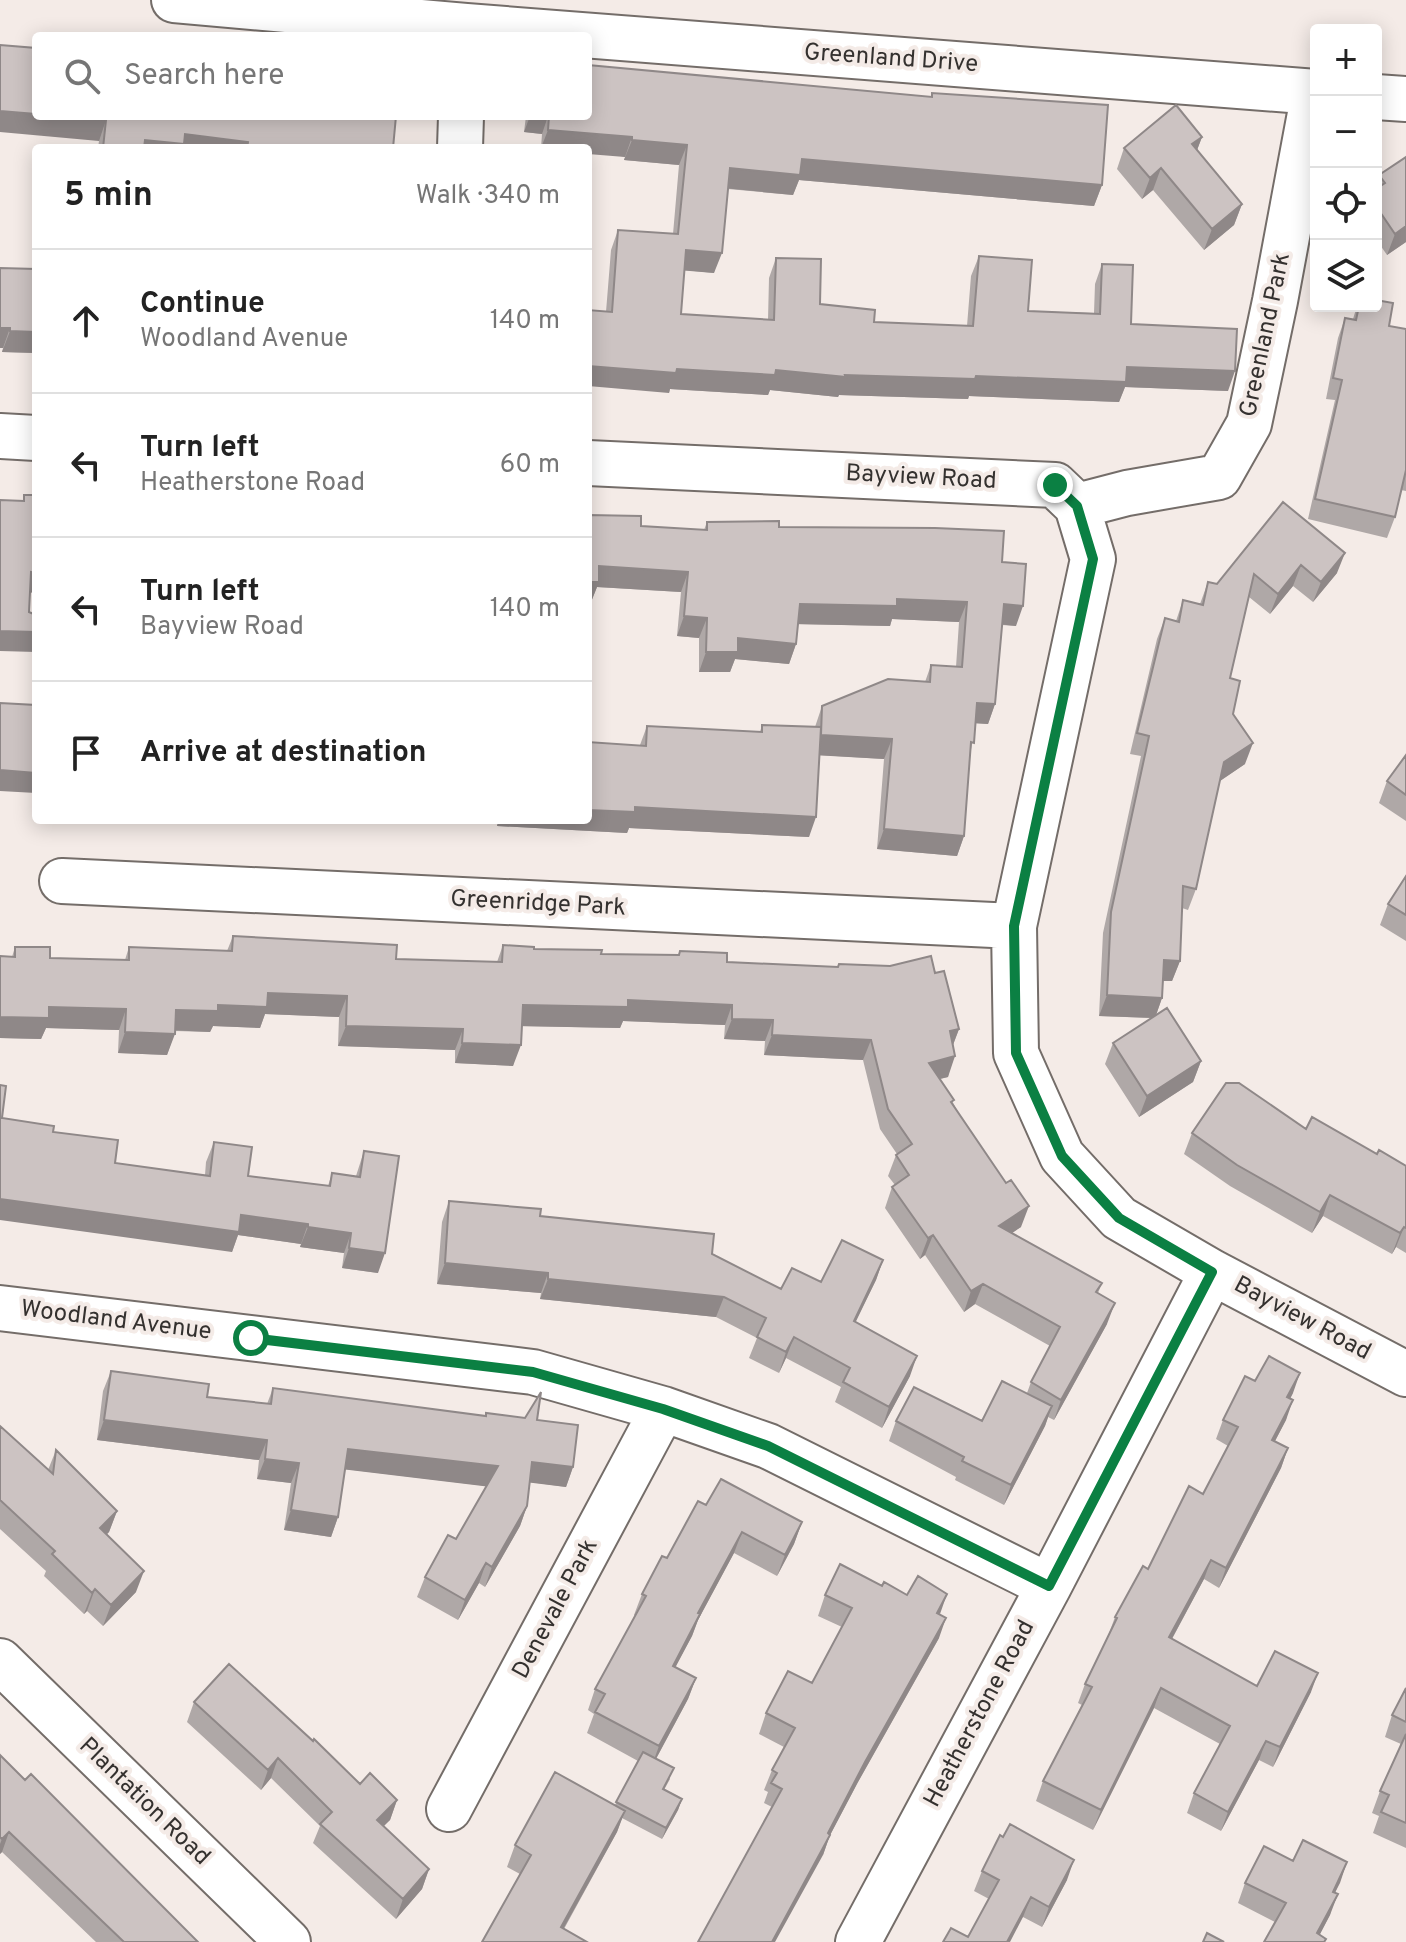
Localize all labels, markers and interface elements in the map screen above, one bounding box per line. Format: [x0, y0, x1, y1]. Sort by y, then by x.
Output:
map controls [1310, 24, 1382, 312]
button: + [1310, 24, 1382, 96]
search box [32, 32, 592, 120]
street label: Greenland Drive [803, 38, 979, 80]
icon: search [60, 54, 104, 98]
text: Search here [124, 58, 284, 95]
button: − [1310, 96, 1382, 168]
button: locate [1310, 168, 1382, 240]
text: 5 min [64, 175, 153, 218]
text: Walk · 340 m [416, 180, 560, 213]
button: layers [1310, 240, 1382, 312]
street label: Greenland Park [1234, 250, 1298, 420]
text: Continue [140, 286, 265, 323]
icon: ahead [64, 299, 108, 343]
text: 140 m [490, 305, 560, 338]
text: Woodland Avenue [140, 323, 348, 356]
text: Turn left [140, 430, 260, 467]
icon: left [64, 443, 108, 487]
text: 60 m [500, 449, 560, 482]
street label: Bayview Road [845, 459, 997, 497]
text: Heatherstone Road [140, 467, 365, 500]
route end [1037, 467, 1073, 503]
text: Turn left [140, 574, 260, 611]
icon: left [64, 587, 108, 631]
text: 140 m [490, 593, 560, 626]
text: Bayview Road [140, 611, 304, 644]
icon: arrive [64, 731, 108, 775]
text: Arrive at destination [140, 735, 426, 772]
street label: Greenridge Park [449, 884, 627, 924]
street label: Bayview Road [1228, 1270, 1376, 1368]
street label: Woodland Avenue [19, 1294, 213, 1348]
route start [233, 1320, 269, 1356]
street label: Denevale Park [507, 1534, 605, 1684]
street label: Heatherstone Road [918, 1615, 1042, 1813]
street label: Plantation Road [72, 1732, 216, 1872]

